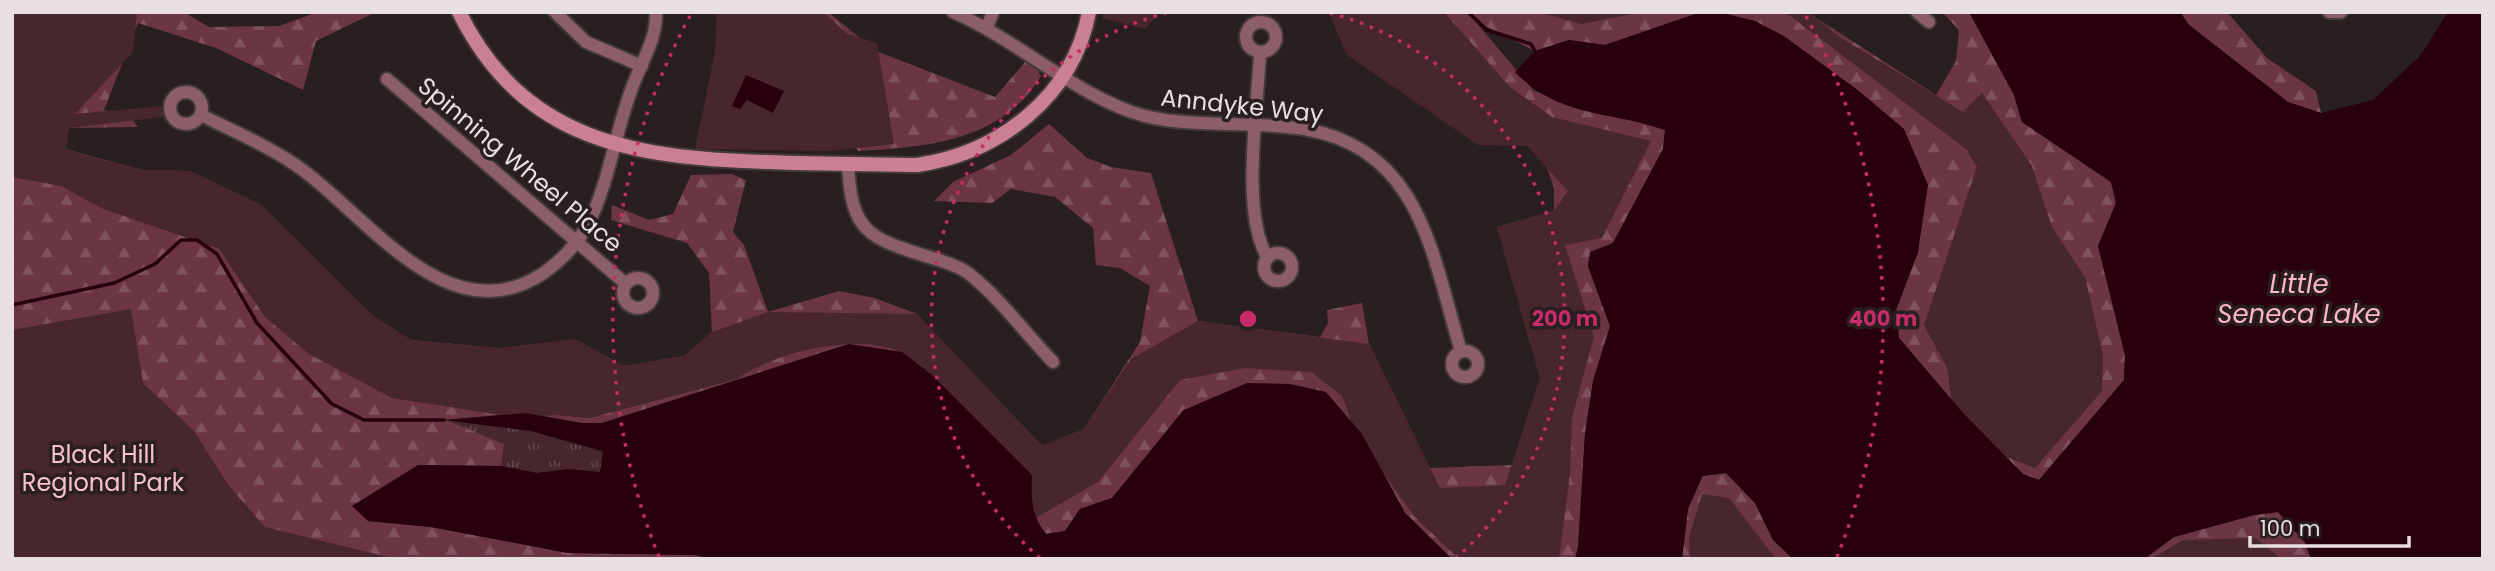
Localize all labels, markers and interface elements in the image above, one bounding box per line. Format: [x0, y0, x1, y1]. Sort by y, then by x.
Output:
street label: Spinning Wheel Place [411, 69, 629, 260]
street label: Anndyke Way [1159, 81, 1326, 131]
water label: Little Seneca Lake [2217, 266, 2381, 332]
text: 200 m [1532, 304, 1598, 333]
text: 400 m [1849, 304, 1917, 333]
centre of rings [1236, 307, 1260, 331]
park label: Black Hill Regional Park [22, 438, 185, 499]
scale bar [2250, 504, 2409, 548]
text: 100 m [2260, 514, 2320, 543]

